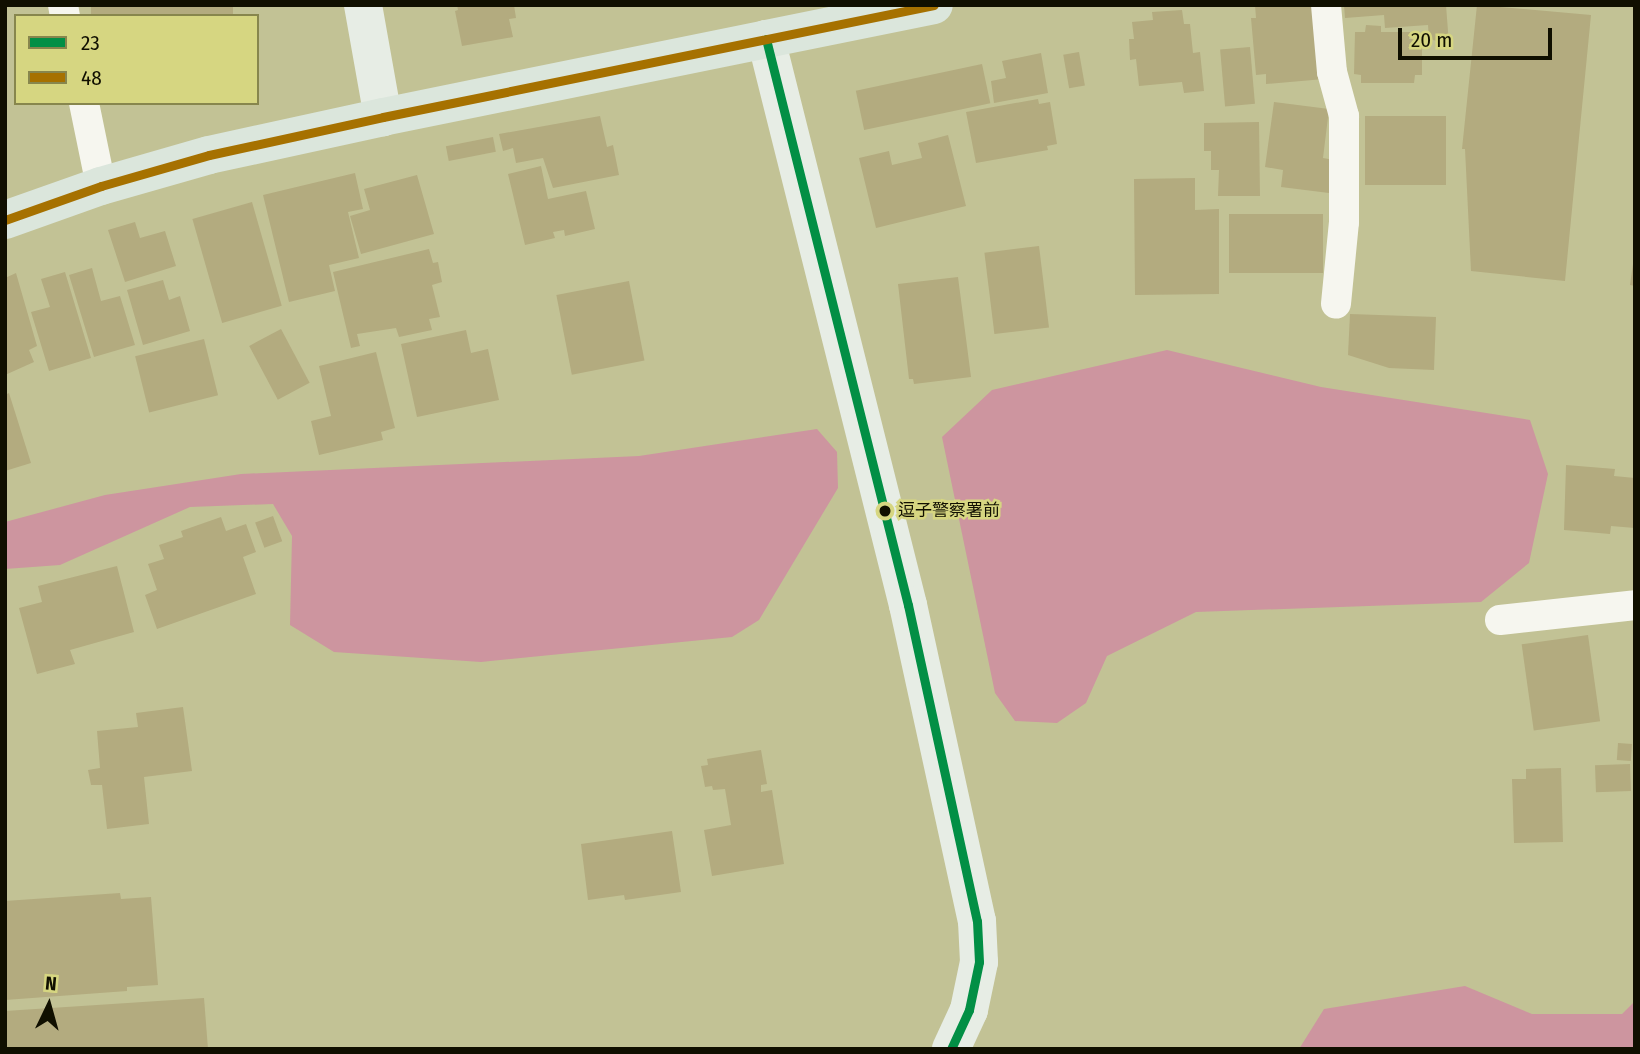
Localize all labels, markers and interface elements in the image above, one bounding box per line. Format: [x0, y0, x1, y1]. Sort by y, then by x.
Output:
legend [14, 14, 259, 105]
scale bar [1402, 14, 1556, 58]
text: 20 m [1411, 27, 1452, 53]
text: 23 [81, 30, 100, 56]
text: 48 [81, 65, 102, 91]
place label: 逗子警察署前 [898, 501, 1000, 521]
marker: 逗子警察署前 [878, 504, 892, 518]
north arrow [14, 970, 84, 1040]
text: N [44, 972, 58, 996]

